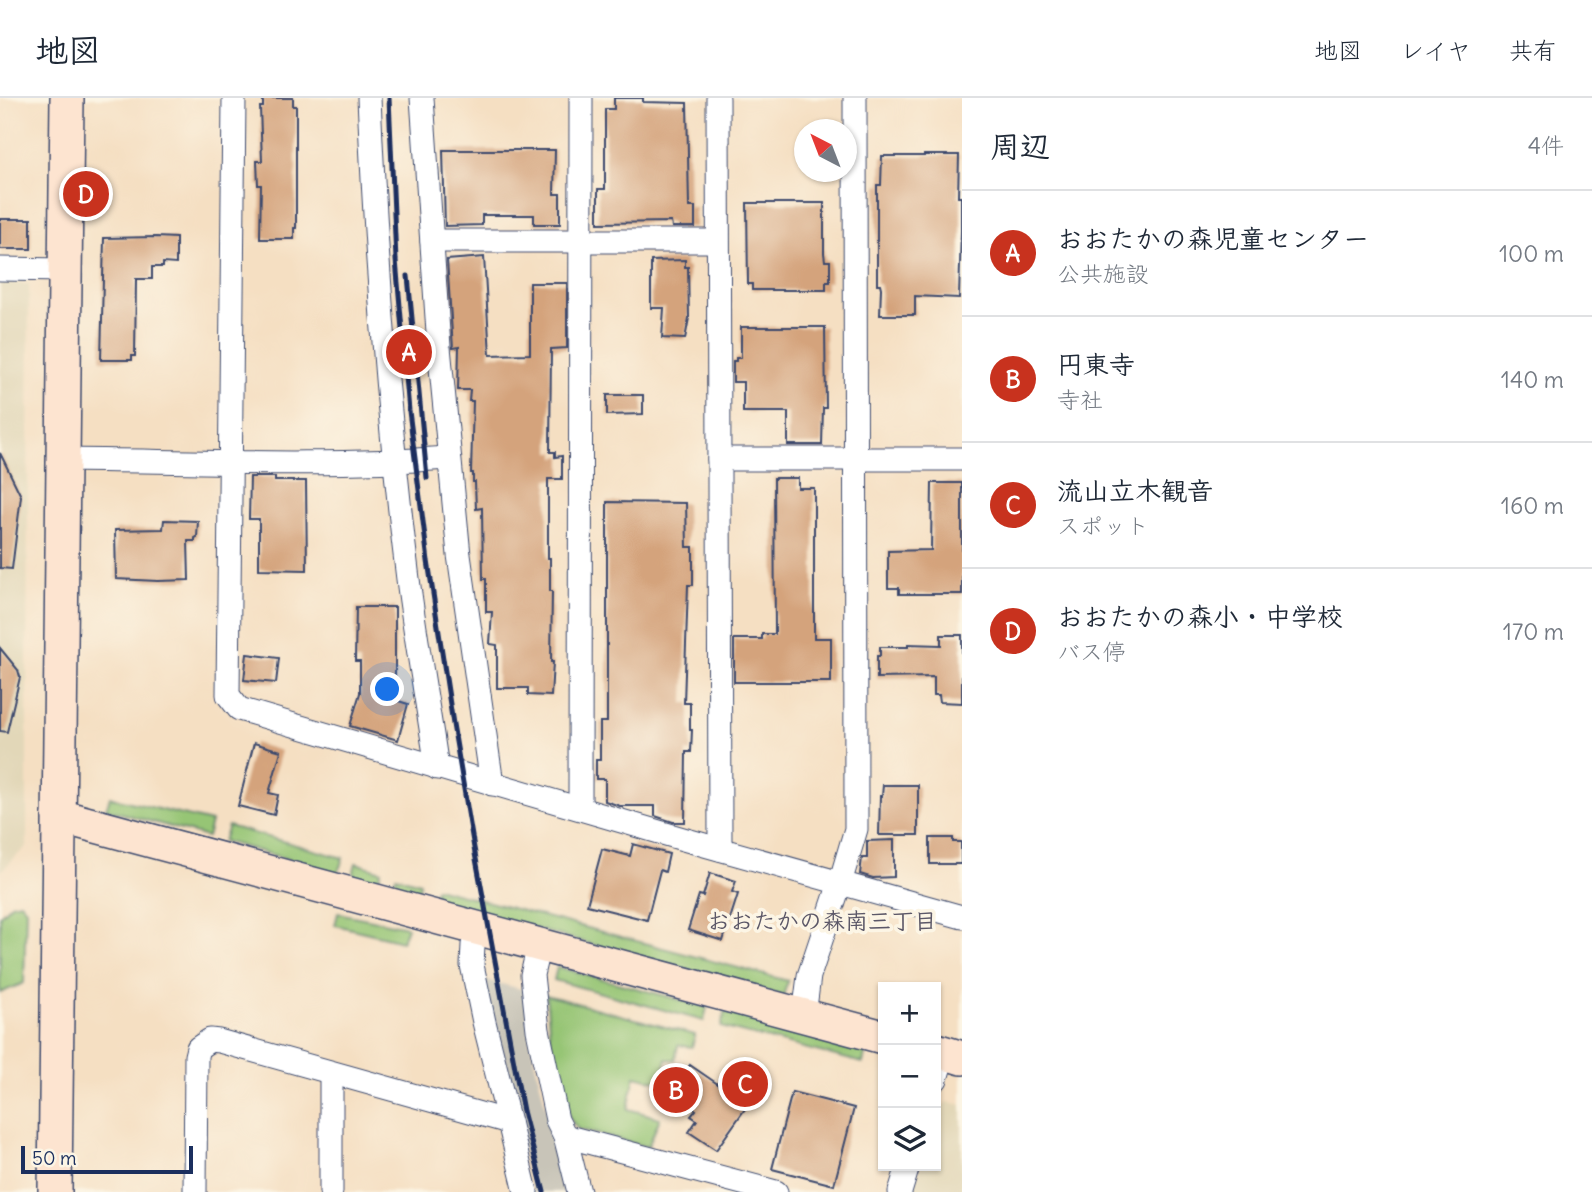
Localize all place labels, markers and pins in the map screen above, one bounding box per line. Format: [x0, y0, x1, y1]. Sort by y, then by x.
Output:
pin: D [63, 168, 109, 220]
pin: A [386, 326, 432, 378]
pin: C [722, 1058, 768, 1110]
pin: B [653, 1064, 699, 1116]

